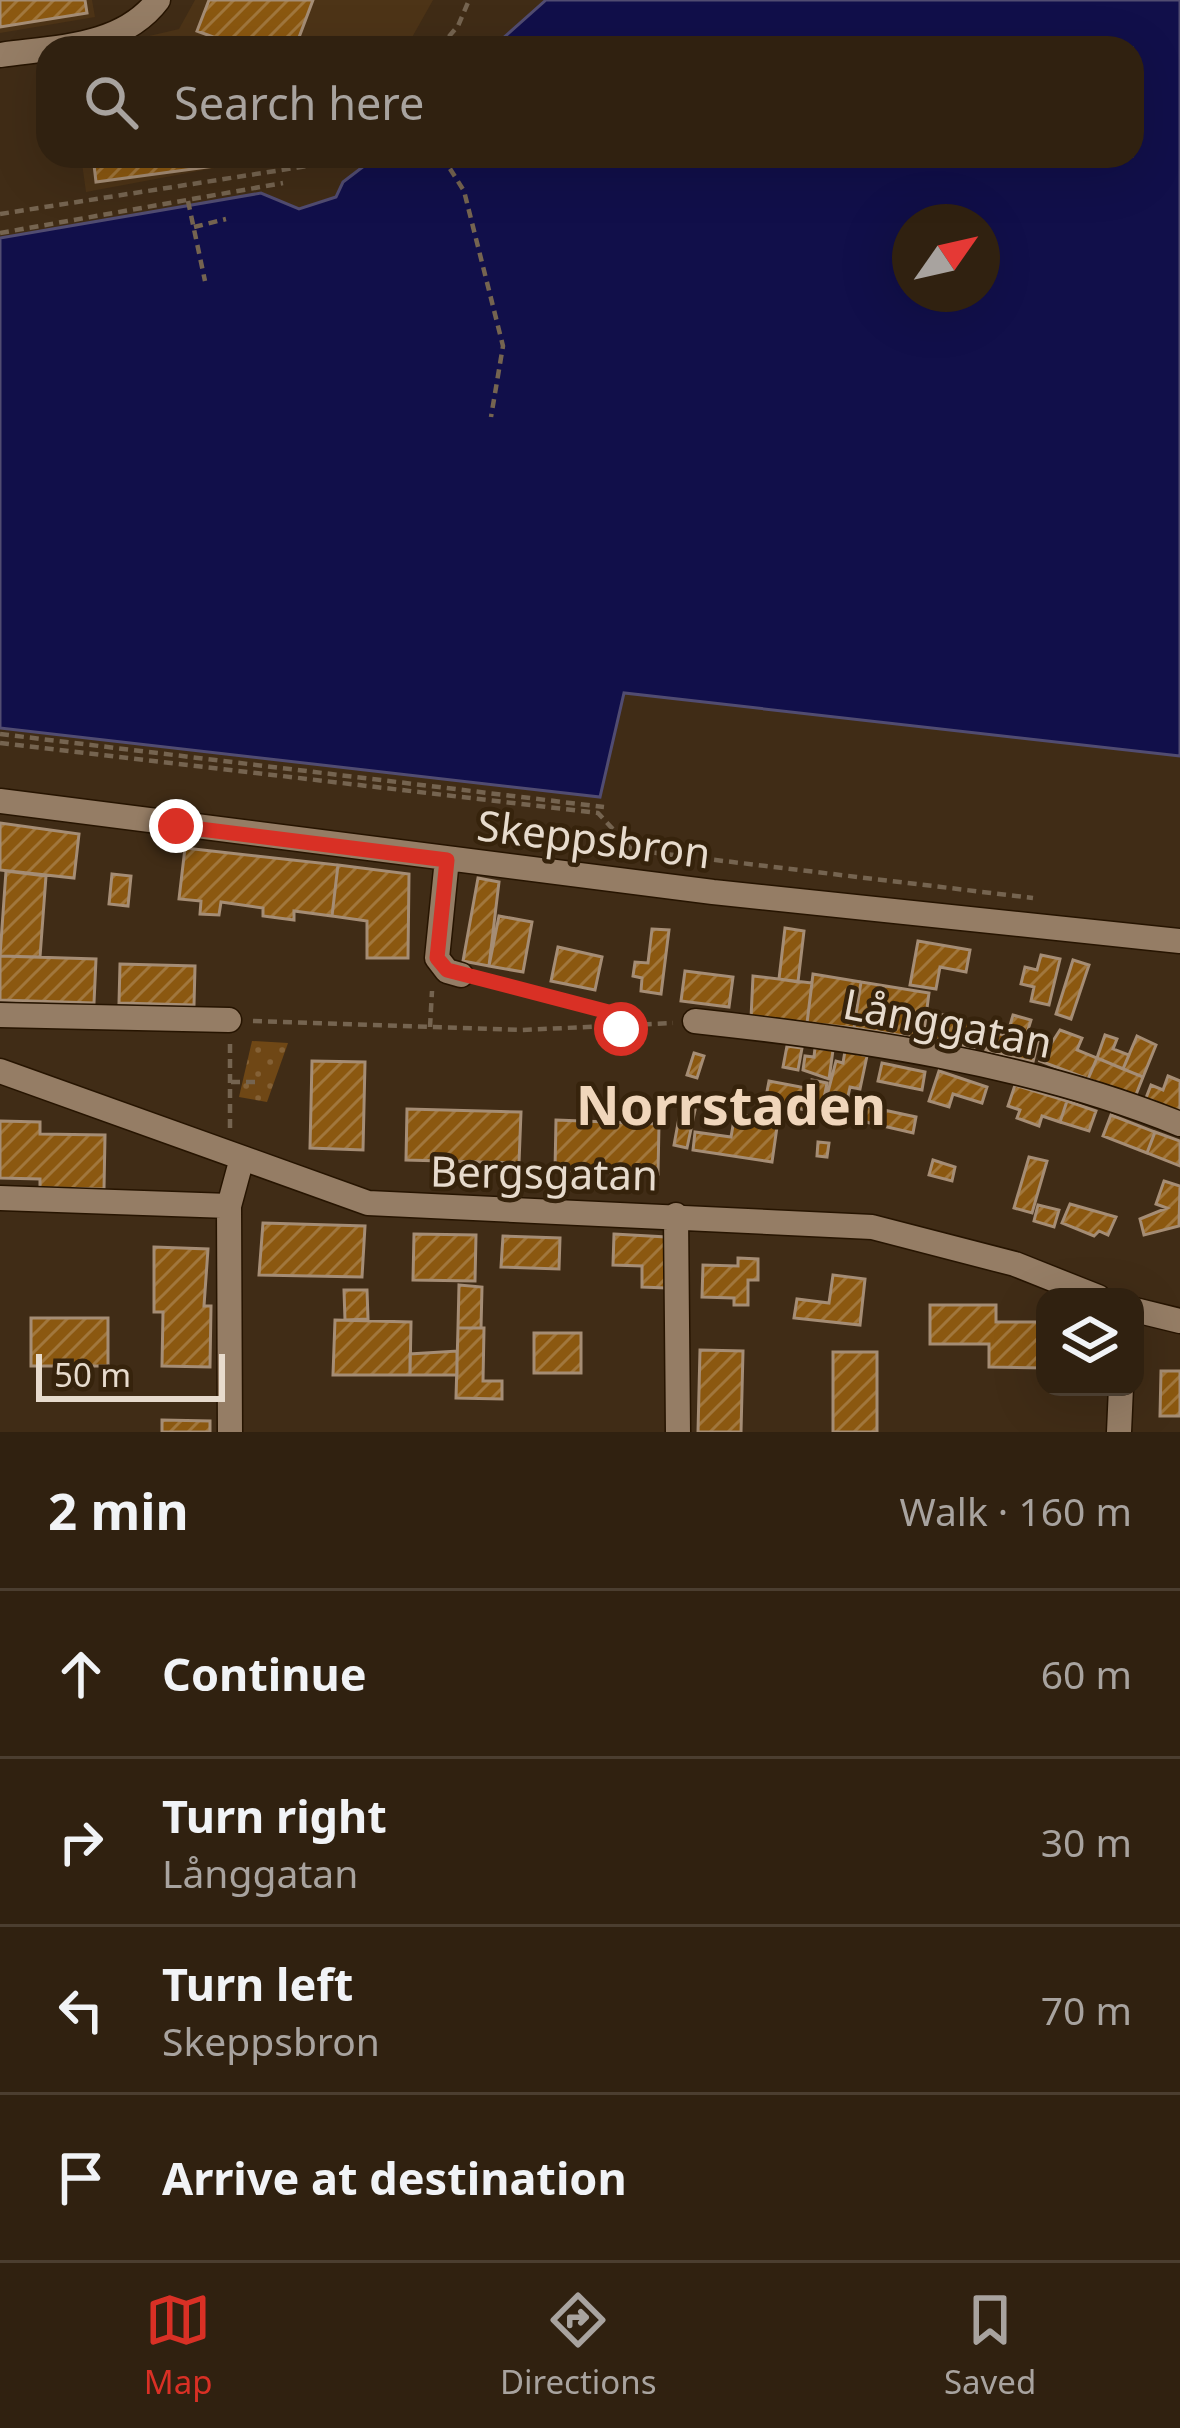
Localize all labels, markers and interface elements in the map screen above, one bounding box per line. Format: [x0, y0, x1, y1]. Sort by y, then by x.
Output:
search box [36, 36, 1144, 168]
icon: search [78, 69, 144, 135]
text: Search here [174, 72, 424, 133]
north arrow [892, 204, 1000, 312]
street label: Skeppsbron [474, 795, 714, 881]
route end [149, 799, 203, 853]
street label: Långgatan [839, 974, 1057, 1070]
route start [594, 1002, 648, 1056]
district label: Norrstaden [576, 1067, 886, 1141]
street label: Bergsgatan [430, 1142, 658, 1202]
map controls [1036, 1288, 1144, 1396]
button: layers [1036, 1288, 1144, 1396]
scale bar [36, 1348, 225, 1401]
text: 50 m [54, 1352, 131, 1397]
text: 2 min [48, 1475, 189, 1545]
text: Walk · 160 m [899, 1484, 1132, 1537]
icon: ahead [48, 1641, 114, 1707]
text: Continue [162, 1643, 367, 1704]
text: 60 m [1041, 1647, 1132, 1700]
text: Turn right [162, 1785, 387, 1846]
icon: right [48, 1809, 114, 1875]
text: 30 m [1041, 1815, 1132, 1868]
text: Långgatan [162, 1846, 358, 1899]
text: Turn left [162, 1953, 353, 2014]
icon: left [48, 1977, 114, 2043]
text: 70 m [1041, 1983, 1132, 2036]
text: Skeppsbron [162, 2014, 380, 2067]
icon: arrive [48, 2145, 114, 2211]
text: Arrive at destination [162, 2147, 627, 2208]
tab: Map [144, 2287, 212, 2404]
tab: Directions [500, 2287, 657, 2404]
tab: Saved [944, 2287, 1036, 2404]

